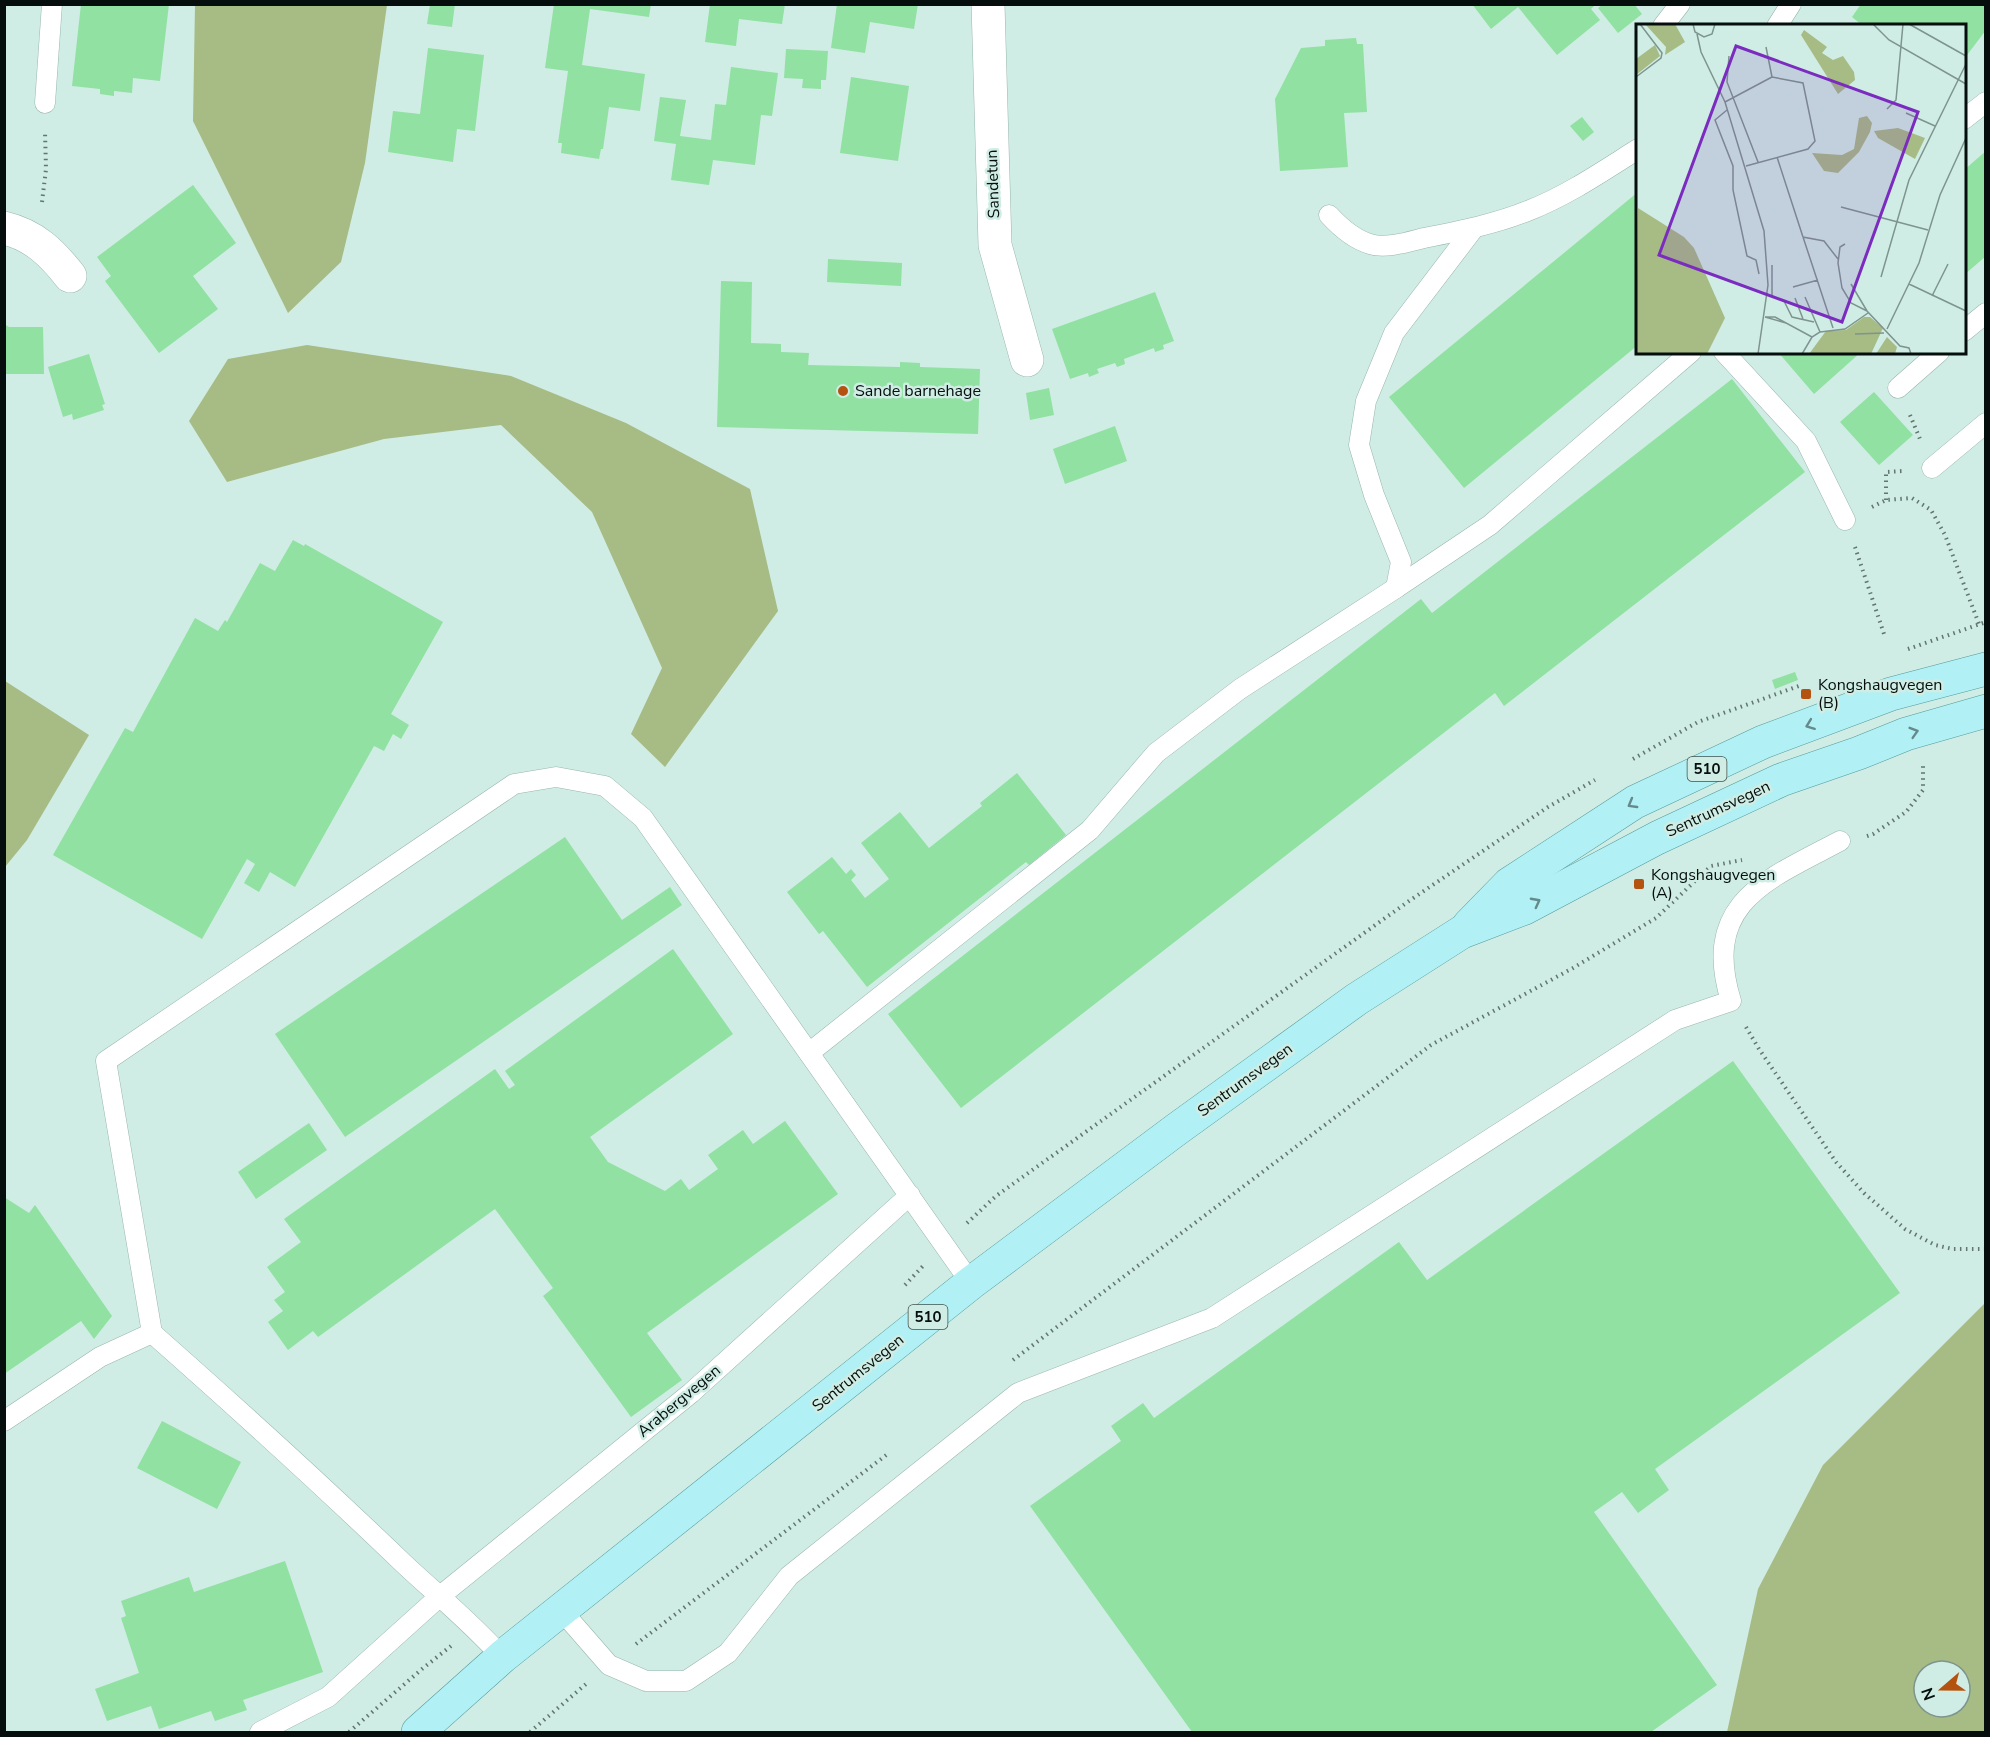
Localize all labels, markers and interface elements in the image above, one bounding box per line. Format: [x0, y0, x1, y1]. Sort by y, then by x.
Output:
inset map [1636, 24, 1966, 354]
street label: Sandetun [981, 149, 1005, 219]
place label: Sande barnehage [855, 380, 981, 402]
marker: Sande barnehage [836, 384, 850, 398]
place label: Kongshaugvegen (B) [1818, 674, 1942, 714]
marker: Kongshaugvegen (B) [1799, 687, 1813, 701]
one-way arrow [1805, 717, 1816, 730]
one-way arrow [1908, 727, 1919, 739]
road number: 510 [1688, 757, 1726, 781]
street label: Sentrumsvegen [1662, 775, 1774, 843]
one-way arrow [1628, 797, 1638, 808]
place label: Kongshaugvegen (A) [1651, 864, 1775, 904]
marker: Kongshaugvegen (A) [1632, 877, 1646, 891]
one-way arrow [1529, 898, 1540, 909]
street label: Sentrumsvegen [1193, 1038, 1297, 1122]
road number: 510 [908, 1305, 948, 1329]
street label: Sentrumsvegen [807, 1329, 909, 1417]
street label: Arabergvegen [633, 1360, 725, 1442]
north arrow [1912, 1659, 1972, 1719]
text: N [1916, 1684, 1941, 1703]

